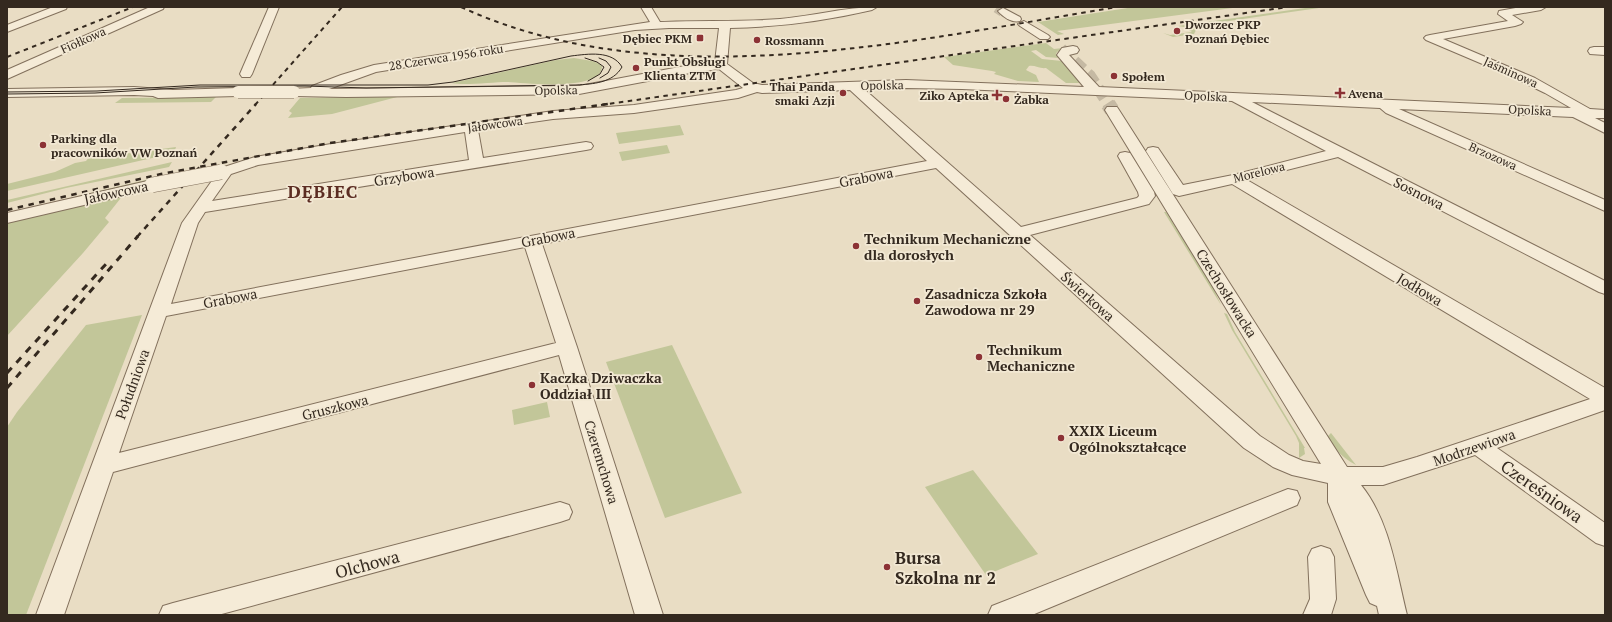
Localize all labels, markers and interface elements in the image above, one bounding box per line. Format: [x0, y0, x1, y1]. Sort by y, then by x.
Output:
place label: Dworzec PKP Poznań Dębiec [1185, 17, 1270, 46]
street label: Fiołkowa [58, 23, 108, 57]
marker: Dworzec PKP Poznań Dębiec [1172, 26, 1182, 36]
place label: Dębiec PKM [623, 31, 692, 46]
marker: Dębiec PKM [695, 33, 705, 43]
place label: Rossmann [765, 33, 825, 48]
marker: Rossmann [752, 35, 762, 45]
street label: 28 Czerwca 1956 roku [388, 41, 504, 73]
street label: Jaśminowa [1482, 53, 1540, 91]
place label: Punkt Obsługi Klienta ZTM [644, 54, 726, 83]
marker: Punkt Obsługi Klienta ZTM [631, 63, 641, 73]
place label: Społem [1122, 69, 1165, 84]
marker: Społem [1109, 71, 1119, 81]
street label: Opolska [860, 77, 904, 93]
place label: Thai Panda smaki Azji [770, 79, 835, 108]
street label: Opolska [534, 82, 578, 98]
place label: Avena [1348, 86, 1383, 101]
street label: Opolska [1184, 87, 1228, 105]
marker: Thai Panda smaki Azji [838, 88, 848, 98]
place label: Ziko Apteka [919, 88, 989, 103]
marker: Avena [1335, 88, 1345, 98]
marker: Ziko Apteka [992, 90, 1002, 100]
place label: Żabka [1014, 92, 1049, 107]
marker: Żabka [1001, 94, 1011, 104]
street label: Opolska [1508, 101, 1552, 119]
street label: Jałowcowa [466, 113, 524, 135]
place label: Parking dla pracowników VW Poznań [51, 131, 197, 160]
street label: Brzozowa [1467, 139, 1519, 173]
marker: Parking dla pracowników VW Poznań [38, 140, 48, 150]
street label: Morelowa [1232, 158, 1286, 186]
street label: Grzybowa [372, 162, 436, 190]
street label: Grabowa [837, 162, 895, 192]
street label: Sosnowa [1390, 172, 1448, 214]
street label: Jałowcowa [82, 176, 150, 208]
district label: DĘBIEC [287, 179, 359, 203]
street label: Grabowa [519, 222, 577, 252]
place label: Technikum Mechaniczne dla dorosłych [864, 229, 1032, 264]
marker: Technikum Mechaniczne dla dorosłych [851, 241, 861, 251]
street label: Czechosłowacka [1192, 245, 1262, 341]
street label: Świerkowa [1057, 267, 1119, 325]
street label: Jodłowa [1394, 268, 1446, 310]
street label: Grabowa [201, 283, 259, 313]
place label: Zasadnicza Szkoła Zawodowa nr 29 [925, 284, 1047, 319]
marker: Zasadnicza Szkoła Zawodowa nr 29 [912, 296, 922, 306]
place label: Technikum Mechaniczne [987, 340, 1076, 375]
street label: Południowa [111, 346, 153, 422]
marker: Technikum Mechaniczne [974, 352, 984, 362]
place label: Kaczka Dziwaczka Oddział III [540, 368, 662, 403]
marker: Kaczka Dziwaczka Oddział III [527, 380, 537, 390]
street label: Gruszkowa [300, 390, 370, 424]
street label: Czeremchowa [580, 418, 624, 506]
place label: XXIX Liceum Ogólnokształcące [1069, 421, 1187, 456]
street label: Modrzewiowa [1430, 424, 1518, 470]
marker: XXIX Liceum Ogólnokształcące [1056, 433, 1066, 443]
street label: Czereśniowa [1496, 454, 1588, 528]
street label: Olchowa [332, 544, 402, 584]
place label: Bursa Szkolna nr 2 [895, 546, 996, 589]
marker: Bursa Szkolna nr 2 [882, 562, 892, 572]

